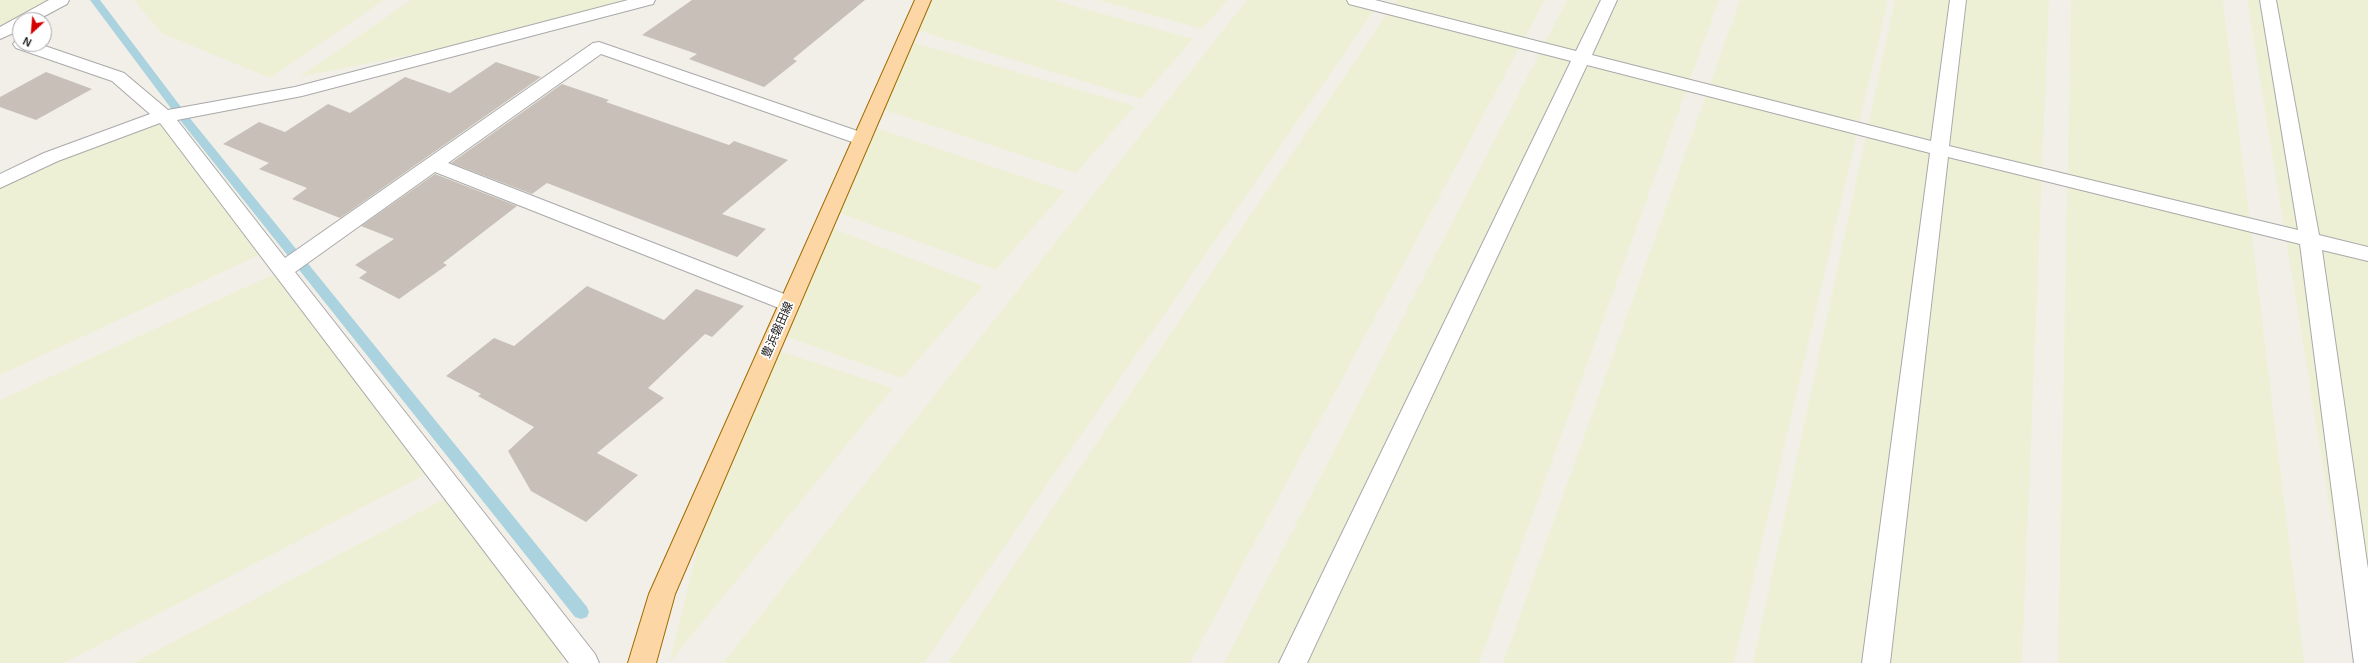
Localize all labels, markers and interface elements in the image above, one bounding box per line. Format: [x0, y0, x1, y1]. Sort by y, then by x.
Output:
north arrow [12, 12, 52, 52]
text: N [21, 35, 33, 49]
street label: 豊浜磐田線 [759, 300, 797, 360]

